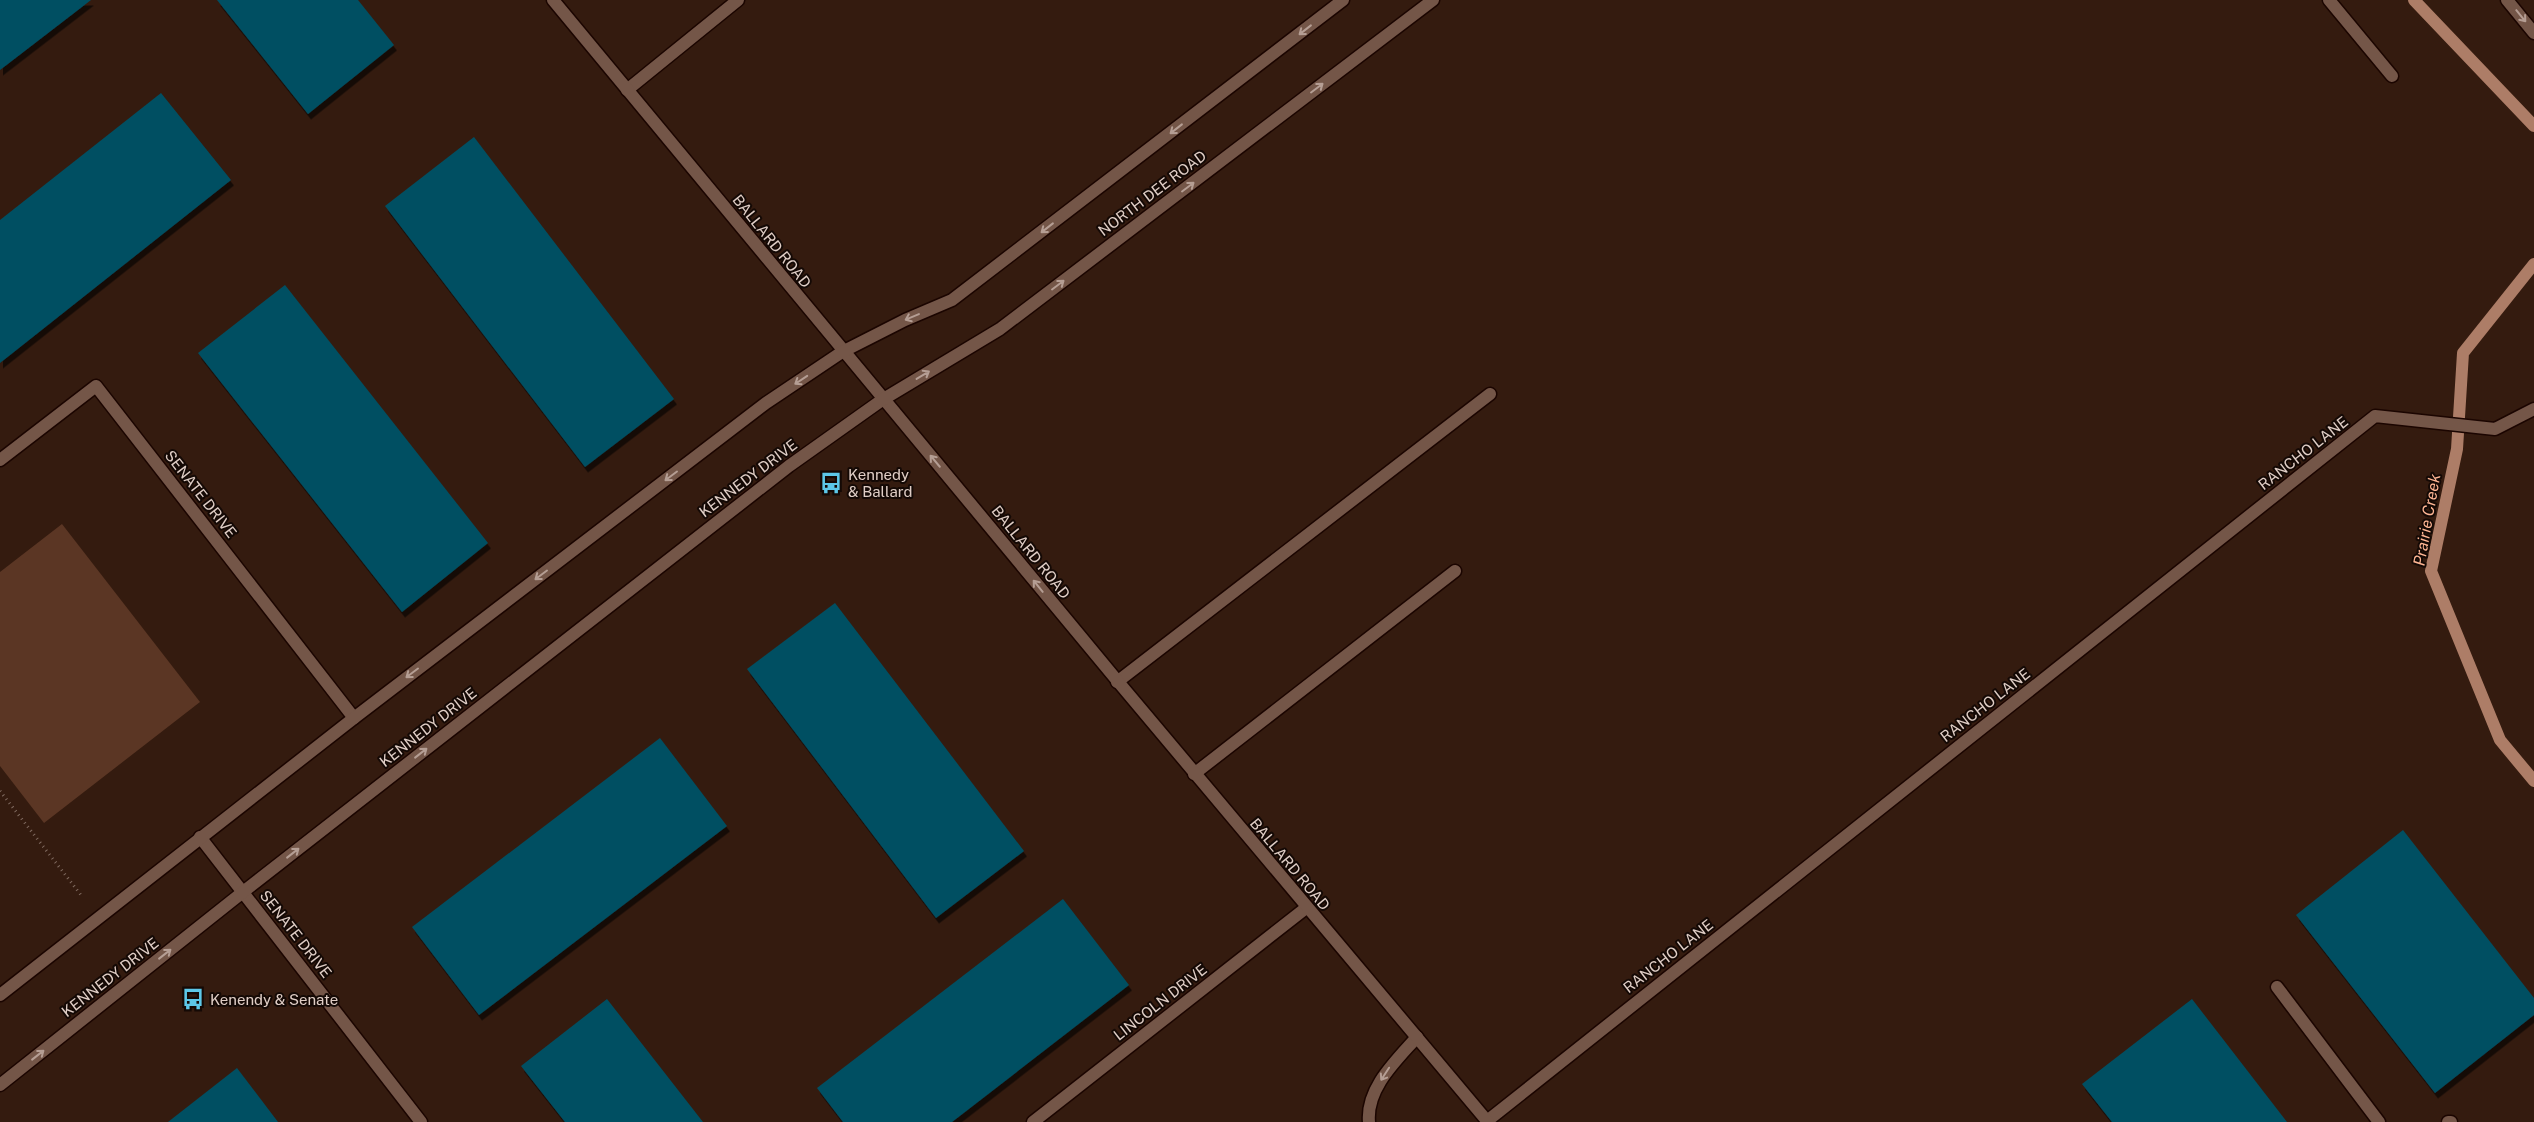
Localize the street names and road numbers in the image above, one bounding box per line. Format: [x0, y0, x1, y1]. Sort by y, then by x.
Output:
street label: NORTH DEE ROAD [1095, 147, 1209, 239]
street label: BALLARD ROAD [729, 191, 815, 291]
street label: RANCHO LANE [2255, 413, 2351, 493]
street label: KENNEDY DRIVE [696, 436, 800, 520]
street label: SENATE DRIVE [162, 447, 240, 541]
street label: BALLARD ROAD [988, 502, 1074, 602]
street label: RANCHO LANE [1937, 665, 2033, 745]
street label: KENNEDY DRIVE [376, 684, 480, 770]
street label: BALLARD ROAD [1247, 815, 1333, 913]
street label: SENATE DRIVE [257, 887, 335, 981]
street label: RANCHO LANE [1620, 916, 1716, 996]
street label: KENNEDY DRIVE [58, 934, 162, 1020]
street label: LINCOLN DRIVE [1110, 960, 1210, 1044]

